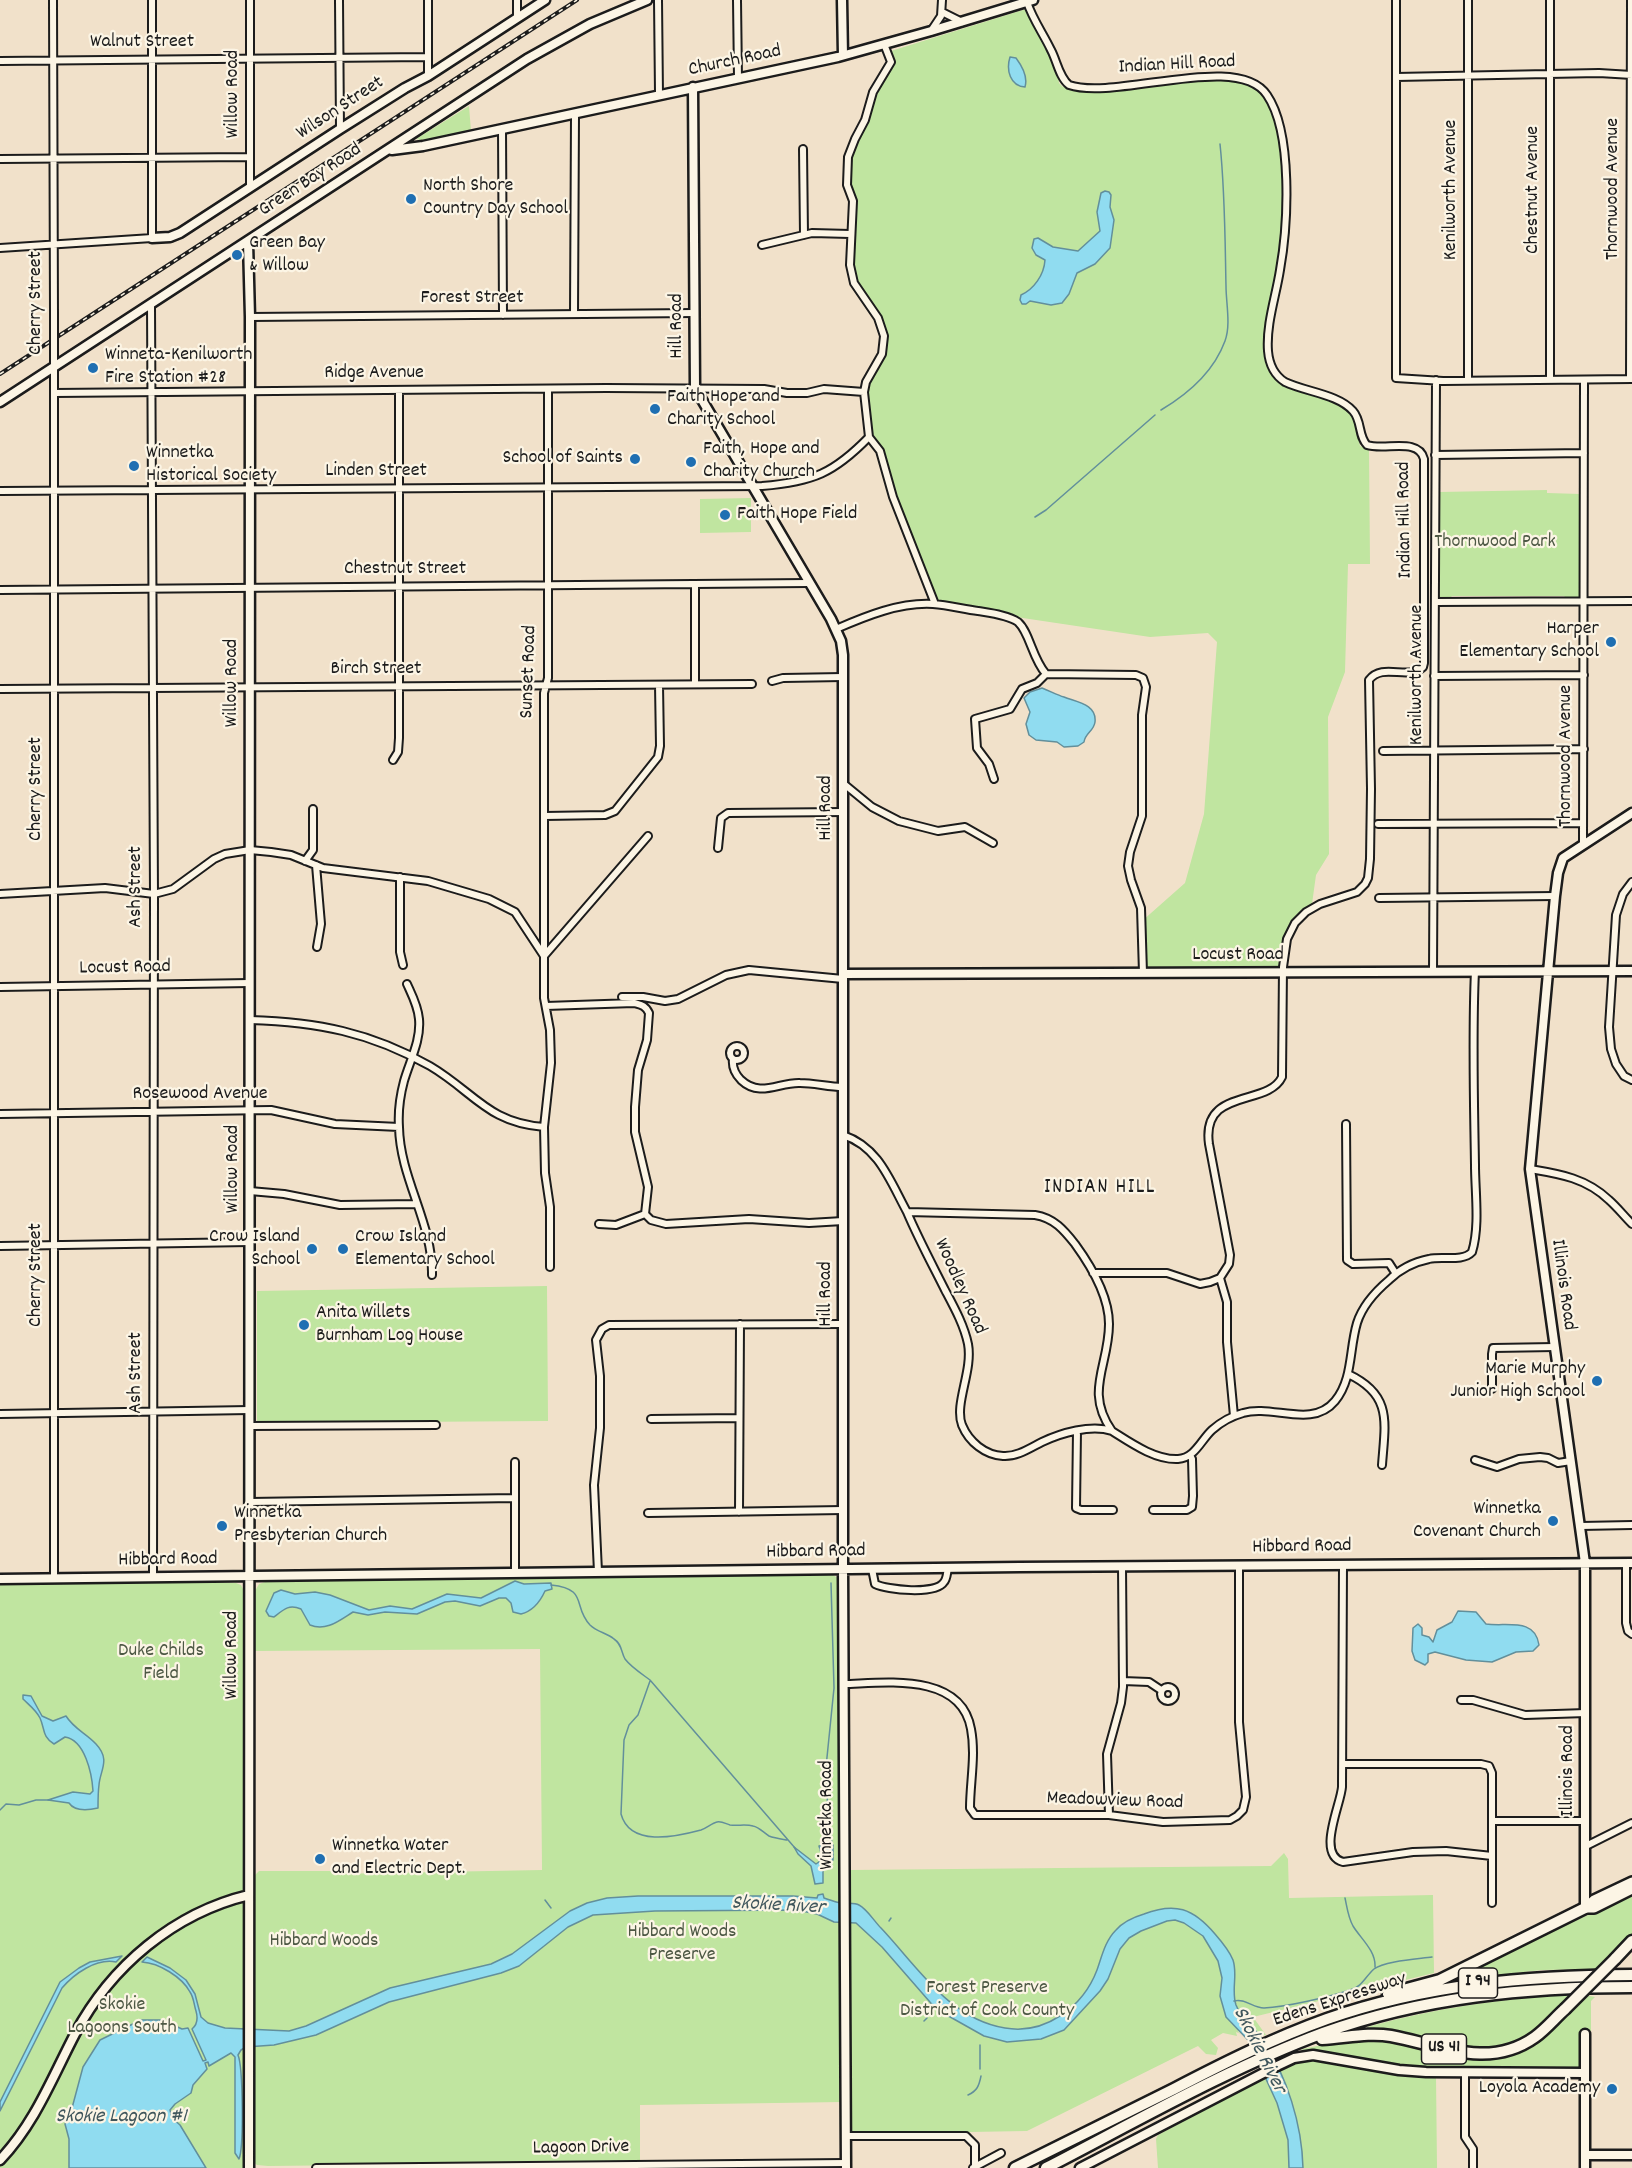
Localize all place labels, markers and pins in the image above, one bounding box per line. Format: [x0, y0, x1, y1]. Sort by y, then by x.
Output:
place label: North Shore Country Day School [423, 175, 568, 222]
marker: North Shore Country Day School [404, 192, 418, 206]
place label: Green Bay & Willow [249, 232, 325, 279]
marker: Green Bay & Willow [230, 248, 244, 262]
place label: Winneta-Kenilworth Fire Station #28 [105, 344, 252, 391]
marker: Winneta-Kenilworth Fire Station #28 [86, 361, 100, 375]
place label: Faith Hope and Charity School [667, 386, 780, 433]
marker: Faith Hope and Charity School [648, 402, 662, 416]
place label: Faith, Hope and Charity Church [703, 438, 820, 485]
place label: Winnetka Historical Society [146, 442, 276, 489]
place label: School of Saints [502, 447, 623, 471]
marker: School of Saints [628, 452, 642, 466]
marker: Faith, Hope and Charity Church [684, 455, 698, 469]
marker: Winnetka Historical Society [127, 459, 141, 473]
place label: Faith Hope Field [737, 503, 857, 527]
marker: Faith Hope Field [718, 508, 732, 522]
place label: Harper Elementary School [1459, 618, 1599, 665]
marker: Harper Elementary School [1604, 635, 1618, 649]
place label: Crow Island School [209, 1226, 300, 1273]
place label: Crow Island Elementary School [355, 1226, 495, 1273]
marker: Crow Island School [305, 1242, 319, 1256]
marker: Crow Island Elementary School [336, 1242, 350, 1256]
place label: Anita Willets Burnham Log House [316, 1302, 463, 1349]
marker: Anita Willets Burnham Log House [297, 1318, 311, 1332]
place label: Marie Murphy Junior High School [1450, 1358, 1585, 1405]
marker: Marie Murphy Junior High School [1590, 1374, 1604, 1388]
place label: Winnetka Covenant Church [1413, 1498, 1541, 1545]
place label: Winnetka Presbyterian Church [234, 1502, 387, 1549]
marker: Winnetka Covenant Church [1546, 1514, 1560, 1528]
marker: Winnetka Presbyterian Church [215, 1519, 229, 1533]
place label: Winnetka Water and Electric Dept. [332, 1835, 465, 1882]
marker: Winnetka Water and Electric Dept. [313, 1852, 327, 1866]
place label: Loyola Academy [1479, 2077, 1600, 2101]
marker: Loyola Academy [1605, 2082, 1619, 2096]

